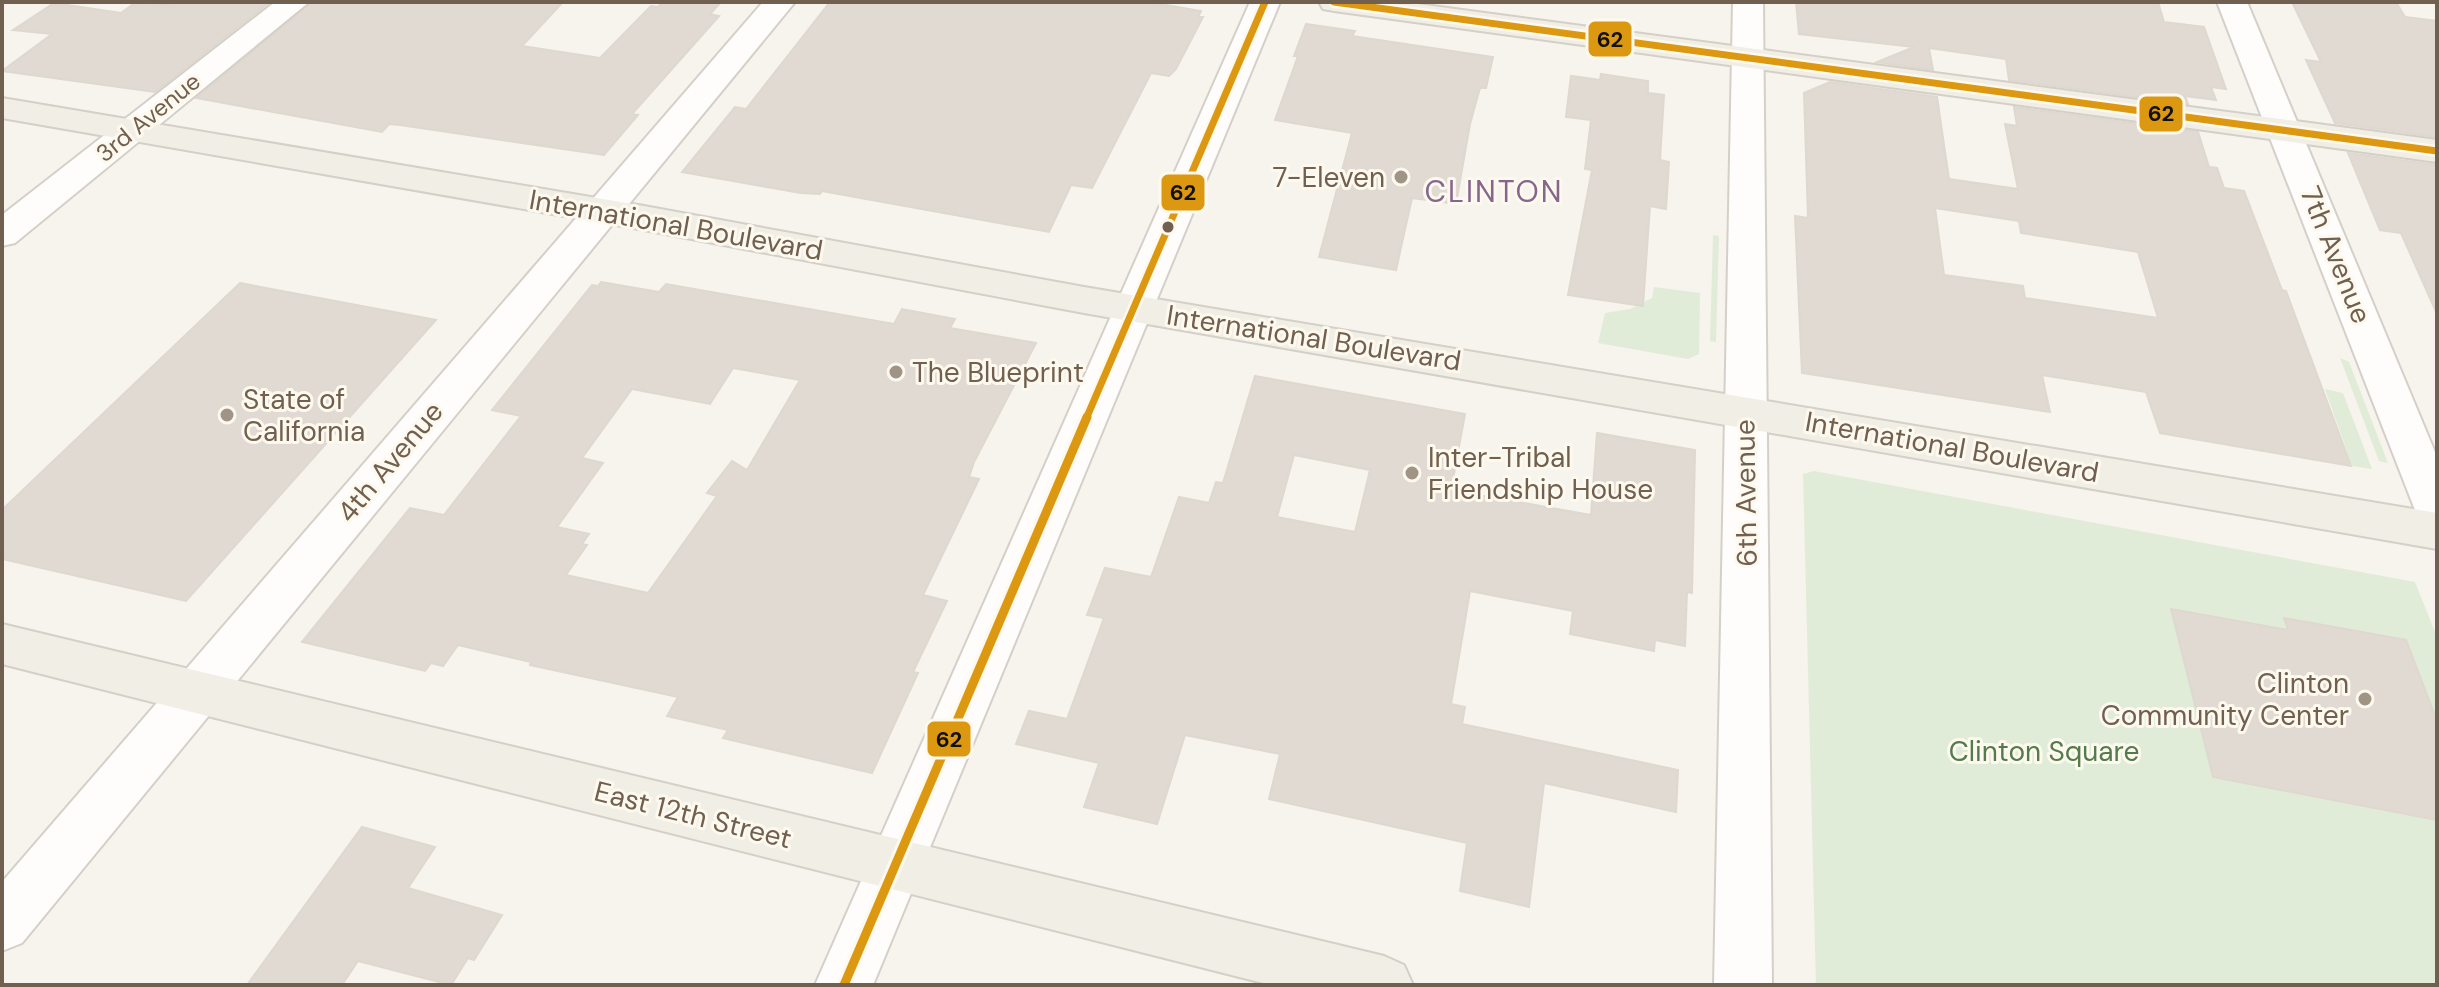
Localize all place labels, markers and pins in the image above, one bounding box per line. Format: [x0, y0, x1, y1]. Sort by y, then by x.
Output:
place label: 7-Eleven [1272, 159, 1385, 196]
marker: 7-Eleven [1392, 168, 1410, 186]
unlabelled marker [1160, 219, 1176, 235]
place label: The Blueprint [912, 354, 1084, 391]
marker: The Blueprint [887, 363, 905, 381]
place label: State of California [243, 381, 365, 450]
marker: State of California [218, 406, 236, 424]
place label: Inter-Tribal Friendship House [1428, 439, 1653, 508]
marker: Inter-Tribal Friendship House [1403, 464, 1421, 482]
place label: Clinton Community Center [2101, 665, 2349, 734]
marker: Clinton Community Center [2356, 690, 2374, 708]

